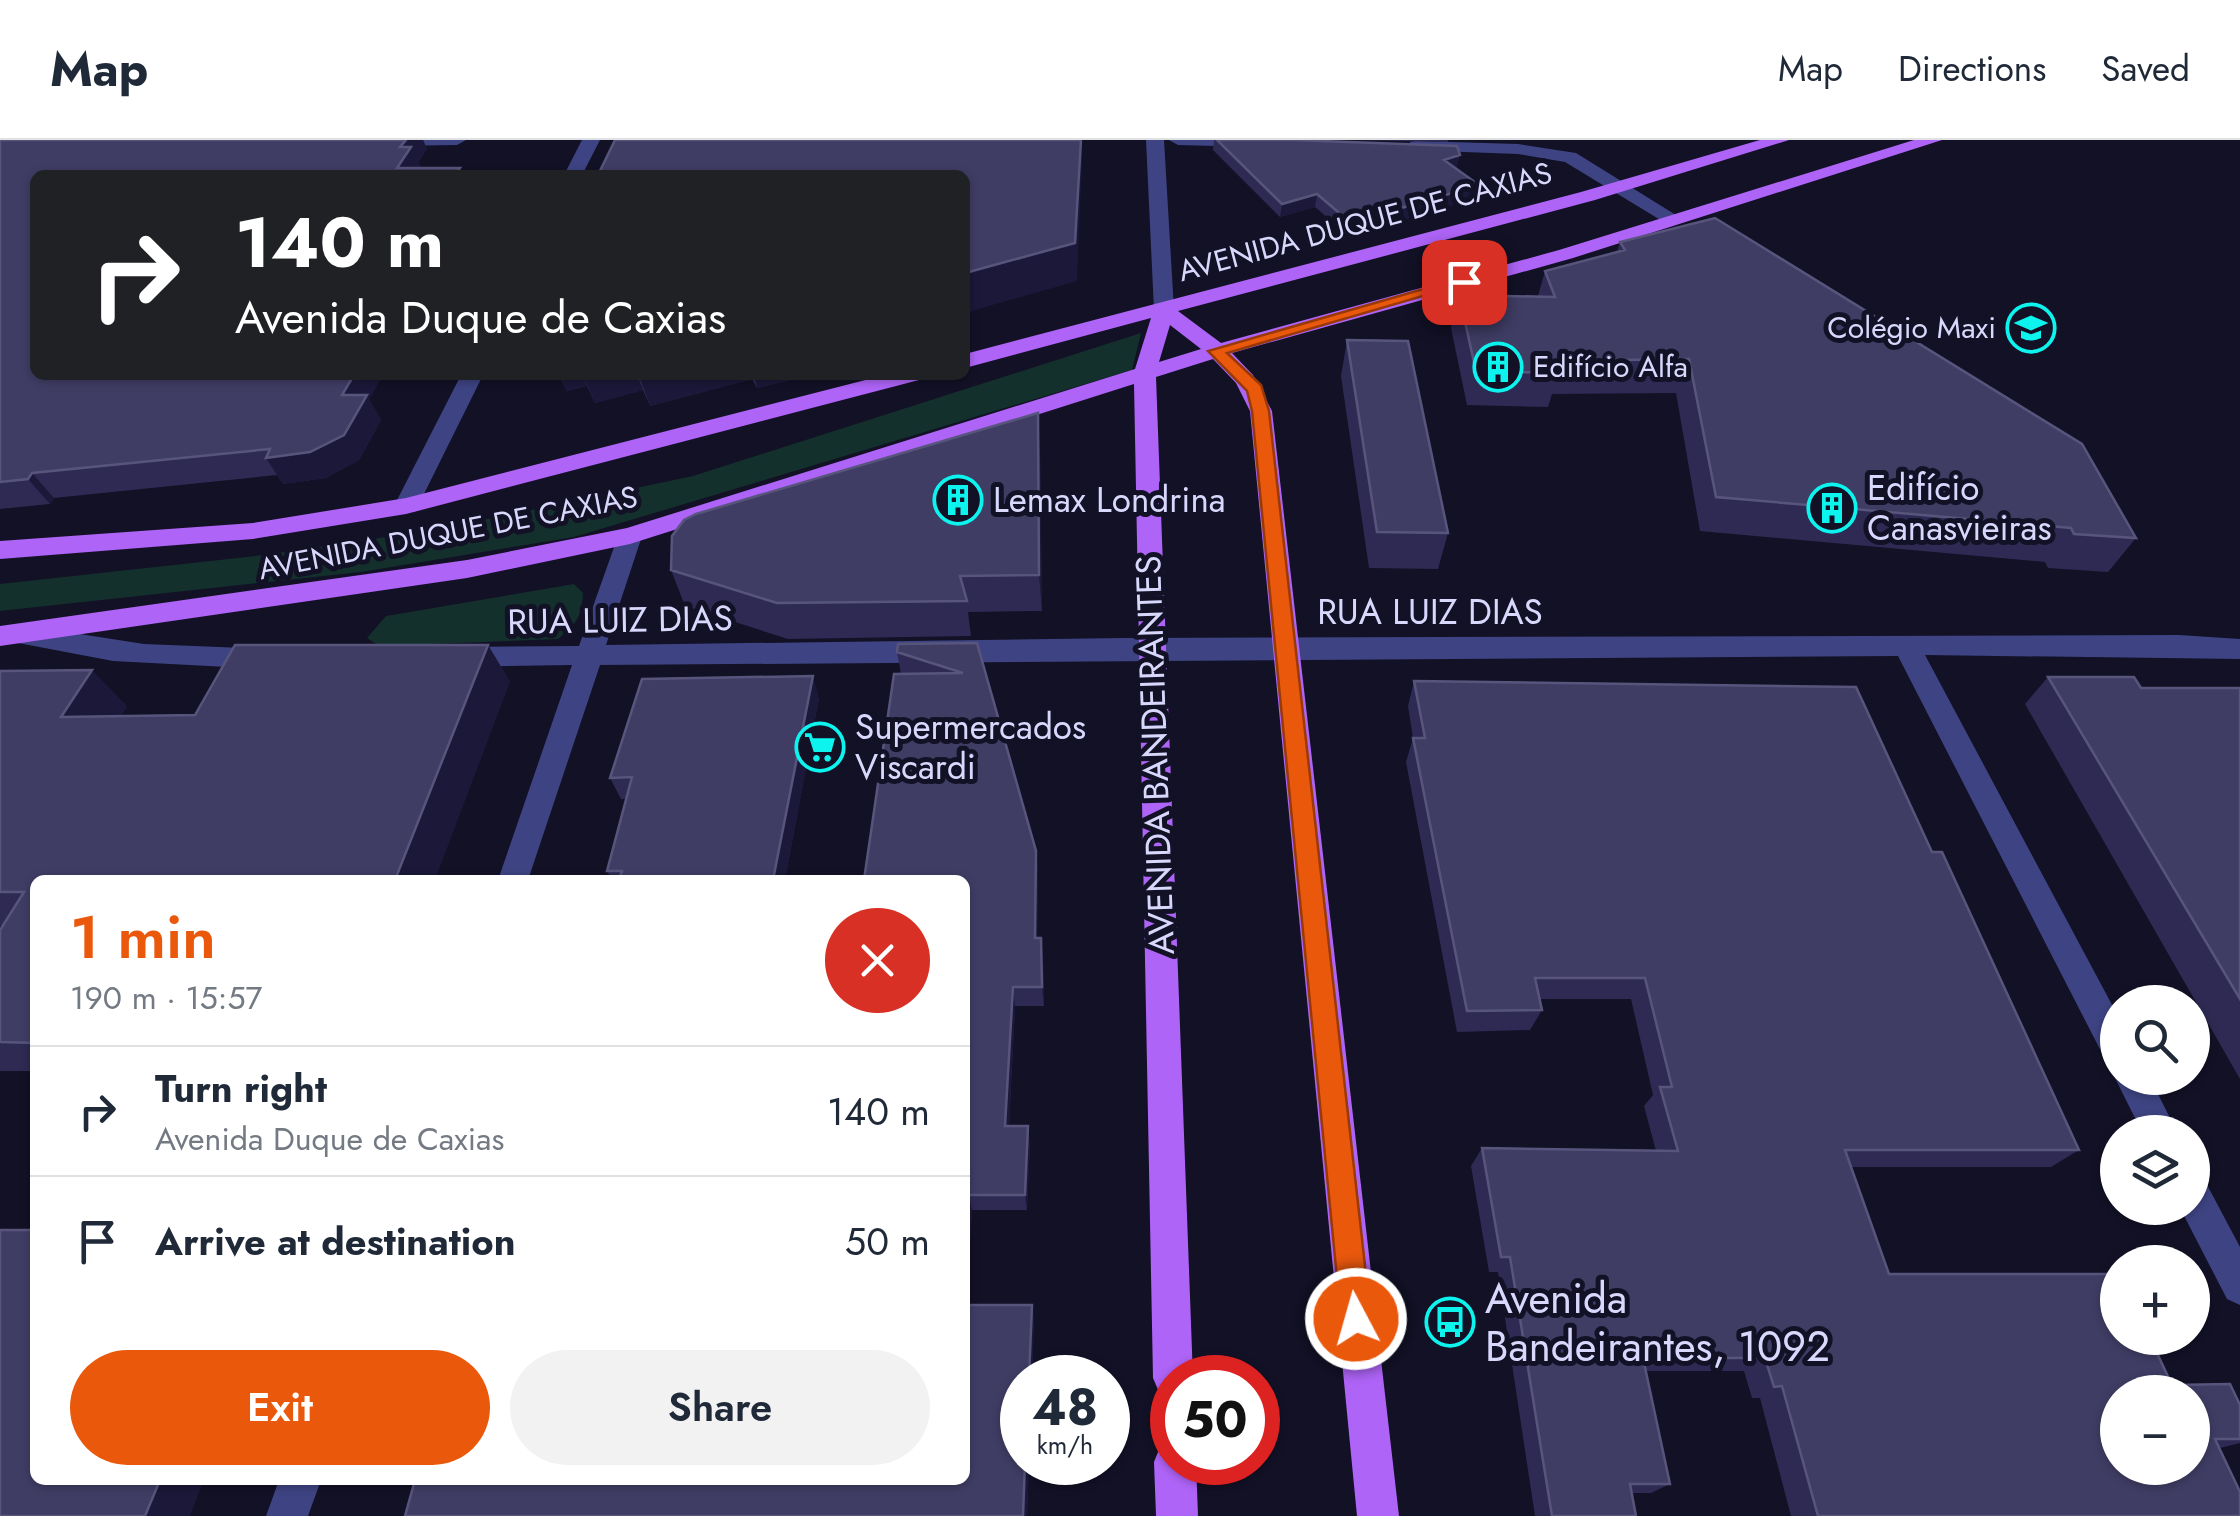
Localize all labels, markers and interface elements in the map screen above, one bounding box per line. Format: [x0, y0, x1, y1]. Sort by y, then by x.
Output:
text: Map [50, 35, 148, 104]
text: Map [1778, 44, 1843, 94]
text: Directions [1898, 44, 2046, 94]
text: Saved [2101, 44, 2190, 94]
street label: AVENIDA DUQUE DE CAXIAS [1173, 151, 1556, 292]
text: 140 m [235, 192, 444, 293]
icon: right [70, 210, 200, 340]
pin [1422, 240, 1507, 325]
icon: arrive [1437, 255, 1492, 310]
text: Avenida Duque de Caxias [235, 285, 726, 350]
school or university icon: Colégio Maxi [2005, 302, 2057, 354]
place label: Colégio Maxi [1827, 306, 1996, 349]
building icon: Edifício Alfa [1472, 341, 1524, 393]
place label: Edifício Alfa [1533, 345, 1688, 388]
place label: Edifício Canasvieiras [1867, 463, 2052, 553]
building icon: Lemax Londrina [932, 474, 984, 526]
street label: AVENIDA DUQUE DE CAXIAS [255, 475, 641, 590]
place label: Lemax Londrina [993, 475, 1226, 525]
building icon: Edifício Canasvieiras [1806, 482, 1858, 534]
street label: AVENIDA BANDEIRANTES [1123, 555, 1187, 955]
street label: RUA LUIZ DIAS [1317, 587, 1543, 637]
street label: RUA LUIZ DIAS [507, 593, 733, 647]
place label: Supermercados Viscardi [855, 702, 1086, 792]
supermarket icon: Supermercados Viscardi [794, 721, 846, 773]
text: 1 min [70, 894, 216, 981]
button: close [825, 908, 930, 1013]
text: 190 m · 15:57 [70, 975, 262, 1021]
map controls [2100, 985, 2210, 1485]
button: search [2100, 985, 2210, 1095]
text: Turn right [155, 1061, 327, 1116]
icon: right [70, 1084, 125, 1139]
text: 140 m [827, 1084, 930, 1139]
button: layers [2100, 1115, 2210, 1225]
text: Avenida Duque de Caxias [155, 1116, 504, 1162]
icon: arrive [70, 1214, 125, 1269]
text: Arrive at destination [155, 1214, 516, 1269]
text: 50 m [845, 1214, 930, 1269]
button: + [2100, 1245, 2210, 1355]
position arrow [1304, 1267, 1408, 1371]
place label: Avenida Bandeirantes, 1092 [1485, 1268, 1830, 1377]
bus stop icon: Avenida Bandeirantes, 1092 [1424, 1296, 1476, 1348]
button: Exit [70, 1350, 490, 1465]
button: Share [510, 1350, 930, 1465]
speed limit sign: 50 [1150, 1355, 1280, 1485]
text: 48 [1032, 1371, 1098, 1444]
button: − [2100, 1375, 2210, 1485]
text: km/h [1037, 1427, 1093, 1463]

